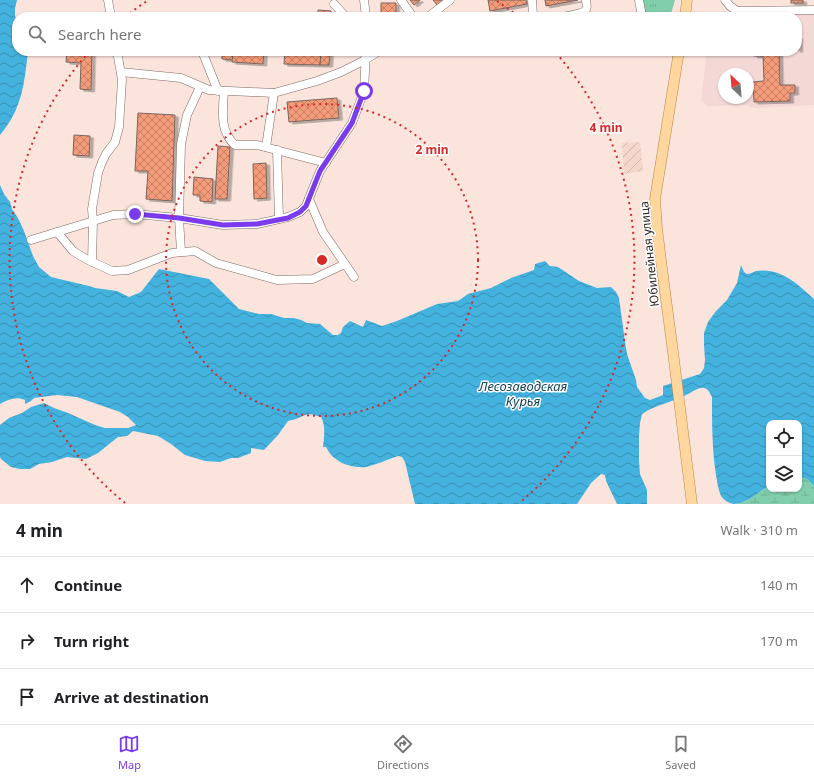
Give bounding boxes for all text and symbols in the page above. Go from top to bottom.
search box [12,12,802,56]
icon: search [26,23,48,45]
text: Search here [58,24,141,44]
north arrow [718,68,754,104]
route start [355,82,373,100]
text: 4 min [589,119,623,136]
text: 2 min [415,141,449,158]
street label: Юбилейная улица [635,200,663,308]
route end [126,205,144,223]
centre of rings [315,253,329,267]
water label: Лесозаводская Курья [478,377,568,410]
map controls [766,420,802,492]
button: locate [766,420,802,456]
button: layers [766,456,802,492]
text: 4 min [16,519,63,542]
text: Walk · 310 m [720,521,798,539]
icon: ahead [16,574,38,596]
text: Continue [54,575,122,595]
text: 140 m [760,576,798,594]
icon: right [16,630,38,652]
text: Turn right [54,631,129,651]
text: 170 m [760,632,798,650]
icon: arrive [16,686,38,708]
text: Arrive at destination [54,687,209,707]
tab: Map [118,733,141,772]
tab: Directions [377,733,429,772]
tab: Saved [665,733,696,772]

